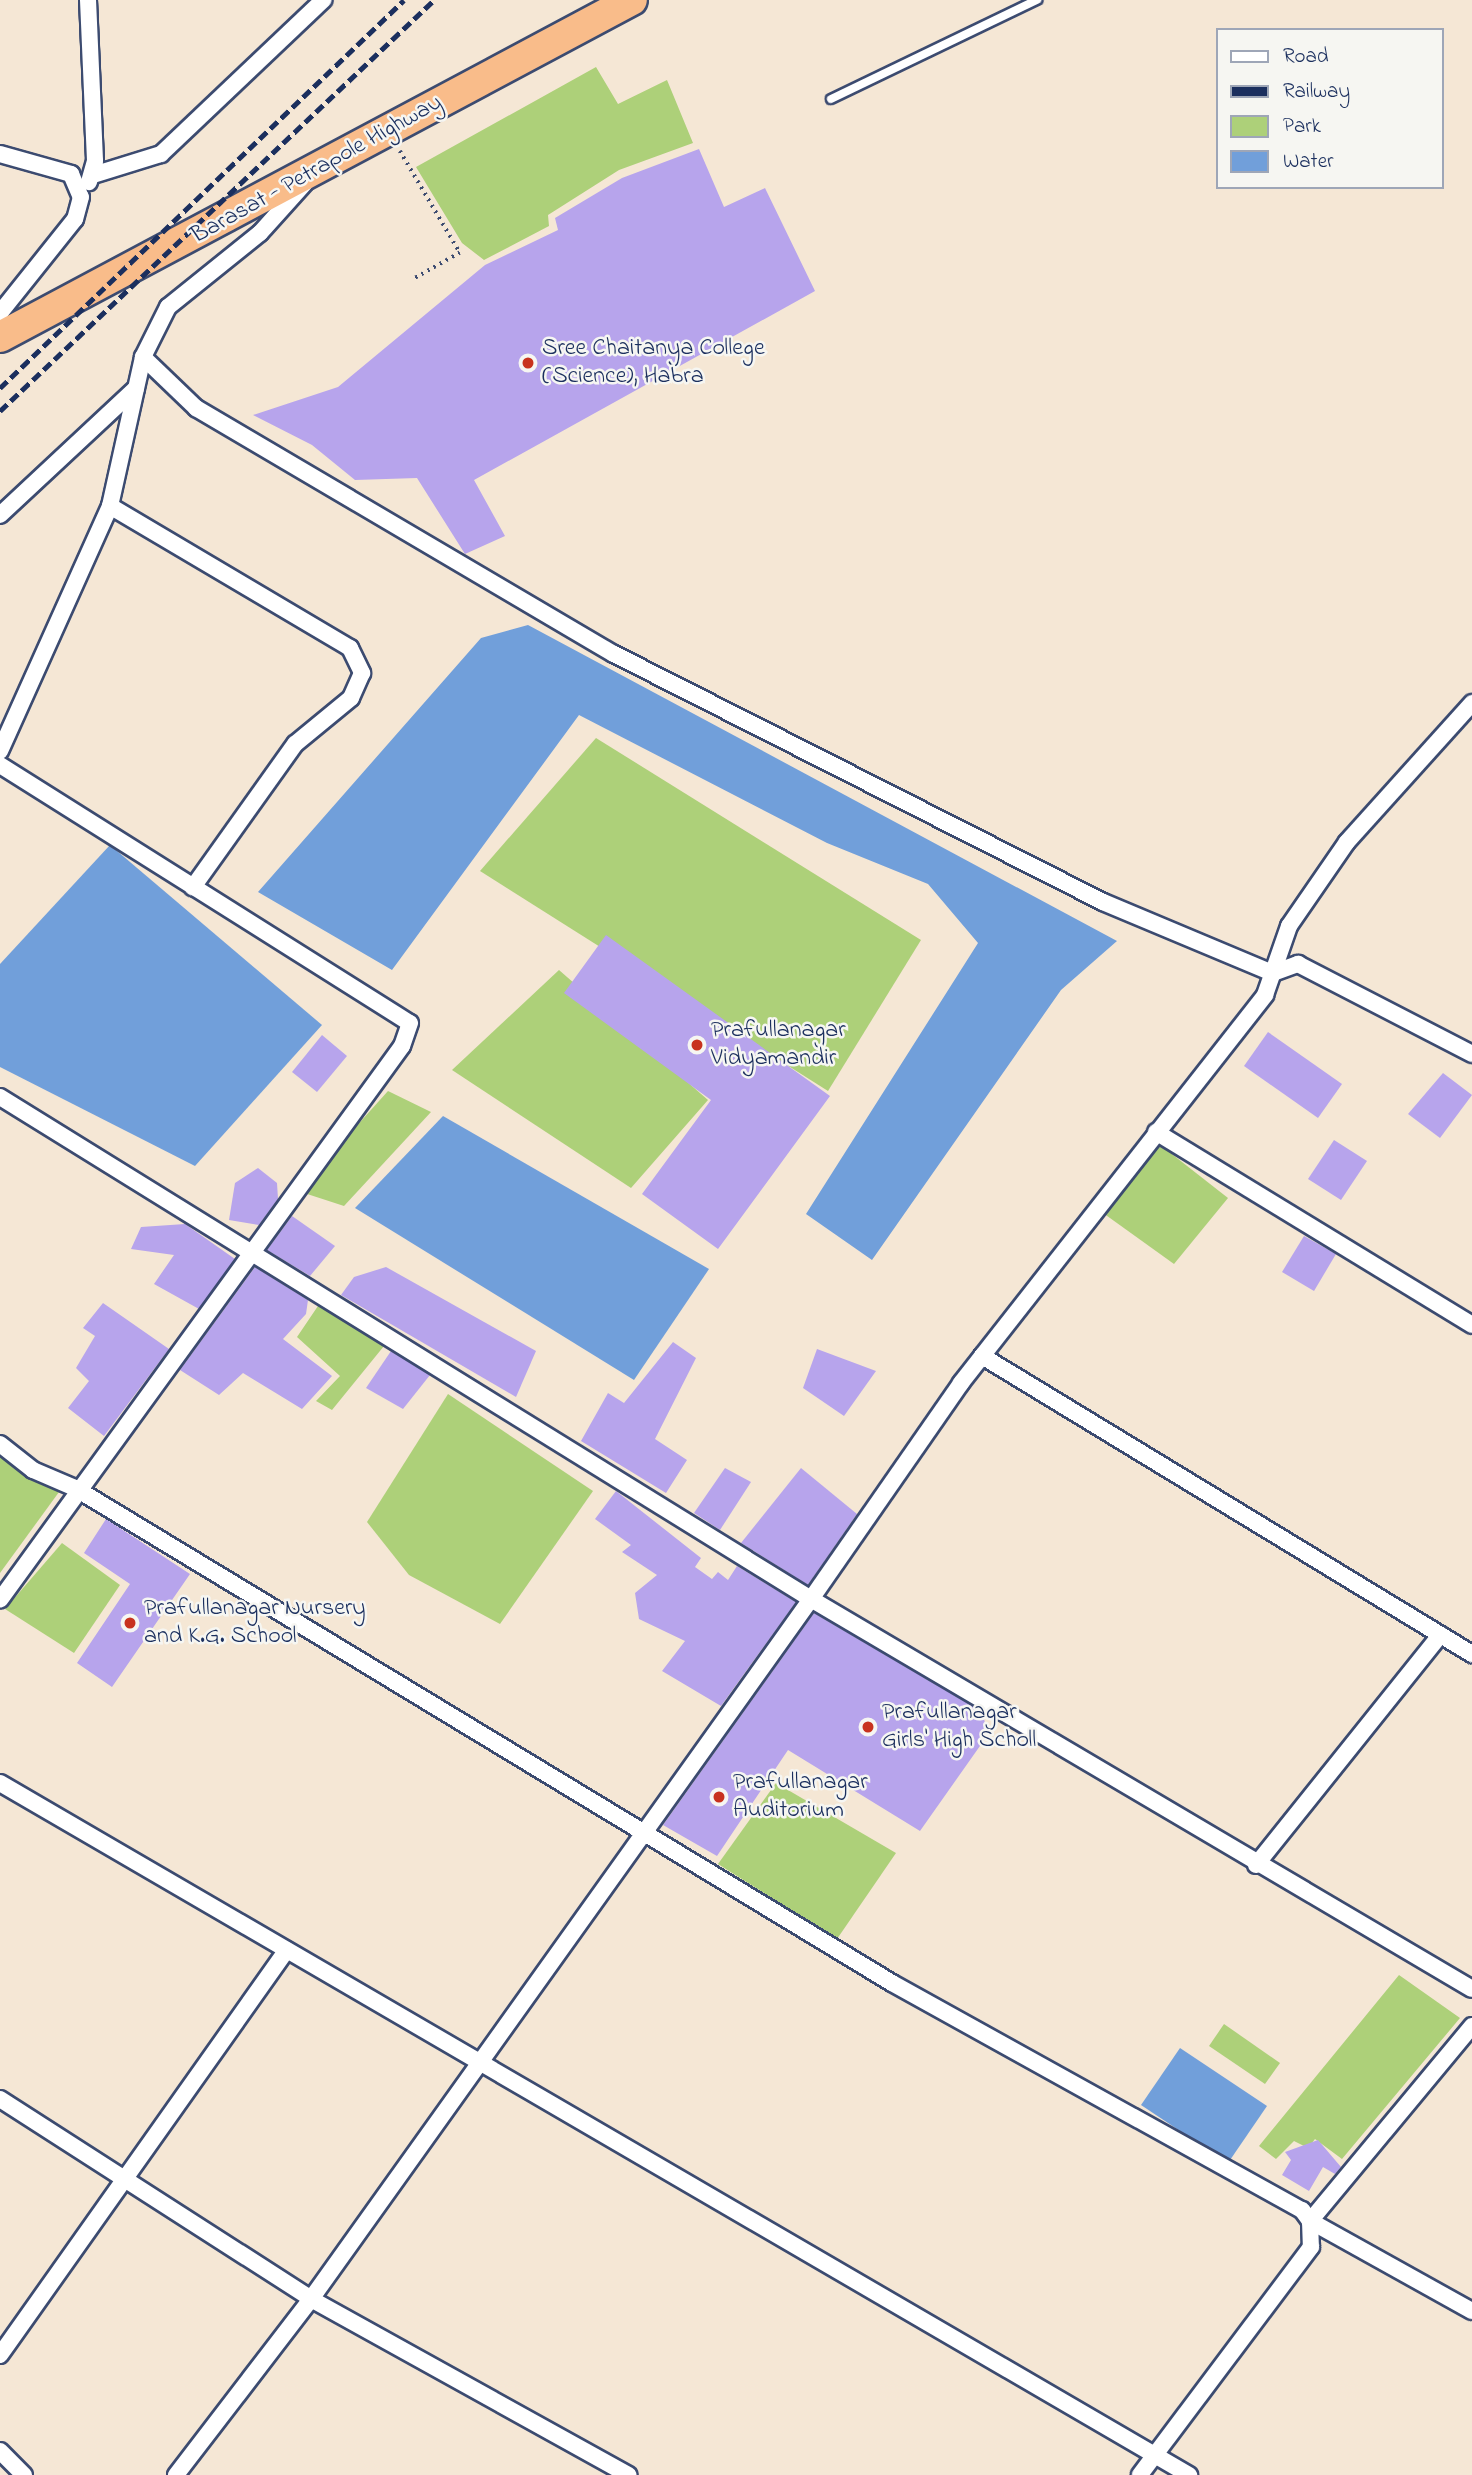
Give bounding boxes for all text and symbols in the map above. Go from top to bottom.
legend [1216,28,1444,189]
text: Road [1283,42,1329,72]
text: Railway [1283,77,1350,107]
street label: Barasat - Petrapole Highway [186,89,448,251]
text: Park [1283,112,1321,142]
text: Water [1283,147,1334,177]
place label: Sree Chaitanya College (Science), Habra [542,335,765,391]
marker: Sree Chaitanya College (Science), Habra [520,355,536,371]
place label: Prafullanagar Vidyamandir [711,1017,846,1073]
marker: Prafullanagar Vidyamandir [689,1037,705,1053]
place label: Prafullanagar Nursery and K.G. School [144,1595,366,1651]
marker: Prafullanagar Nursery and K.G. School [122,1615,138,1631]
place label: Prafullanagar Girls' High Scholl [882,1699,1036,1755]
marker: Prafullanagar Girls' High Scholl [860,1719,876,1735]
place label: Prafullanagar Auditorium [733,1769,868,1825]
marker: Prafullanagar Auditorium [711,1789,727,1805]

